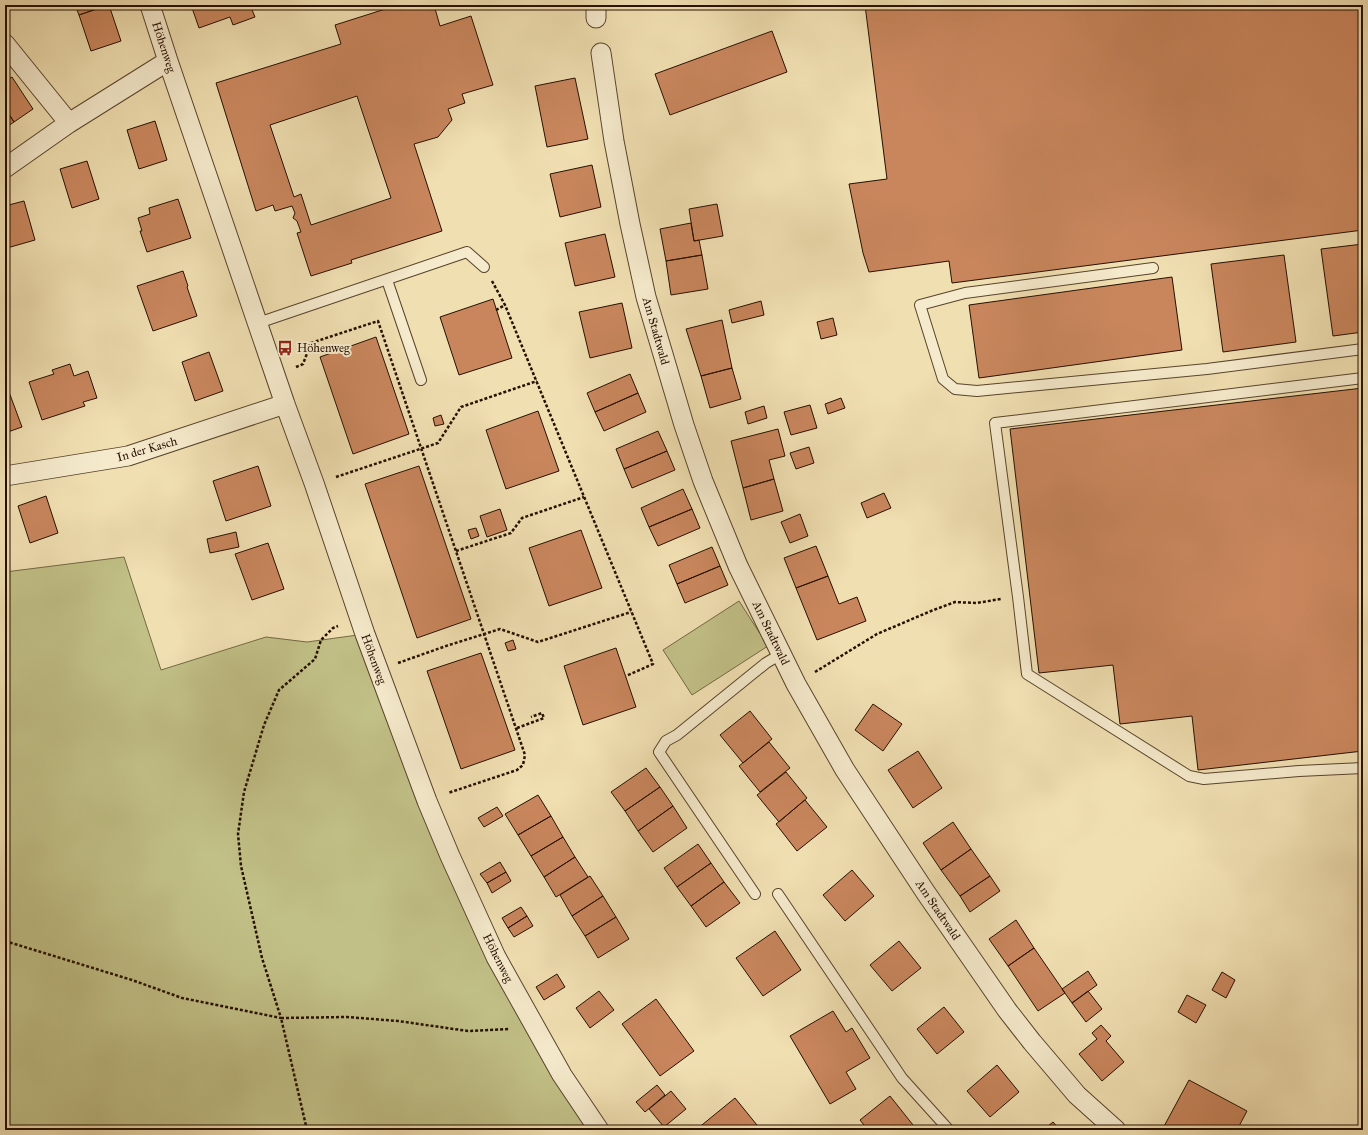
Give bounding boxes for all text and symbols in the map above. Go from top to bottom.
street label: Höhenweg [148,20,179,75]
street label: Am Stadtwald [639,295,672,366]
bus stop icon: Höhenweg [276,339,294,357]
place label: Höhenweg [297,341,350,356]
street label: In der Kasch [115,434,179,464]
street label: Am Stadtwald [749,598,792,667]
street label: Höhenweg [357,632,390,687]
street label: Am Stadtwald [912,877,963,943]
street label: Höhenweg [479,931,516,985]

